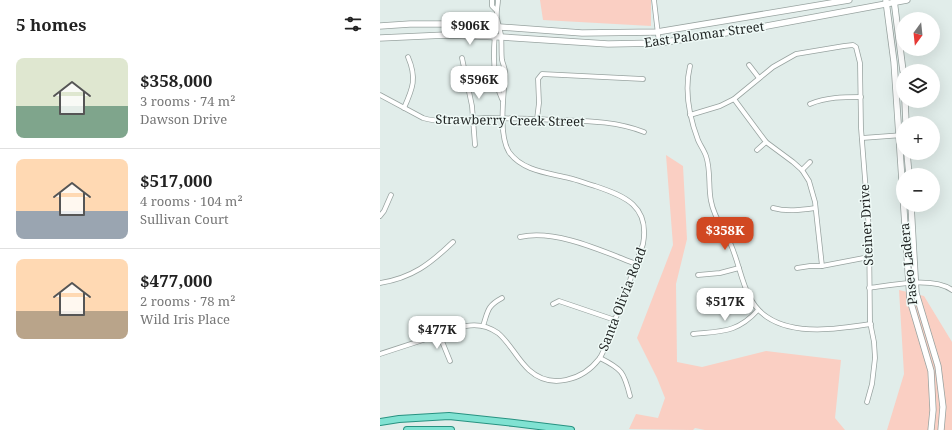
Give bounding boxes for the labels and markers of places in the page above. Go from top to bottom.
pin: $906K [442,12,498,46]
pin: $596K [451,66,507,100]
pin: $358K [697,217,753,251]
pin: $517K [697,288,753,322]
pin: $477K [409,316,465,350]

